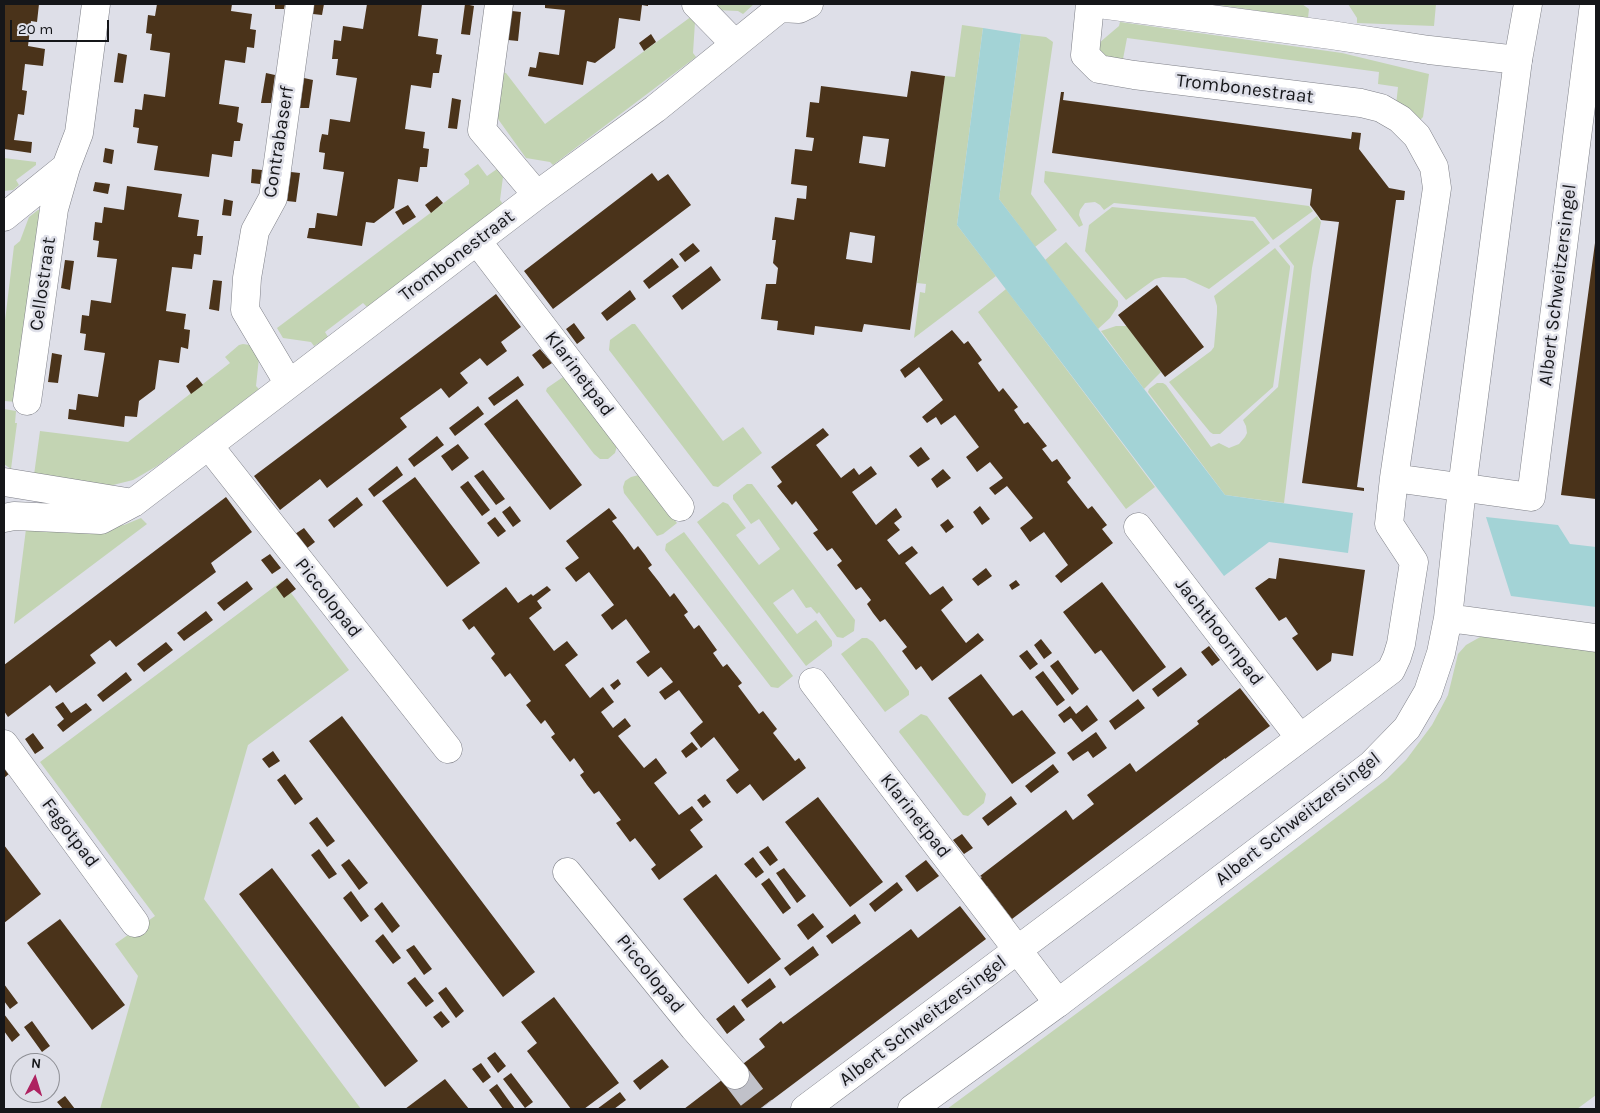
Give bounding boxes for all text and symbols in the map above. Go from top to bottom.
scale bar [12,10,111,42]
text: 20 m [18,20,53,38]
street label: Trombonestraat [1175,69,1315,109]
street label: Contrabaserf [259,85,299,199]
street label: Albert Schweitzersingel [1534,183,1582,387]
street label: Trombonestraat [395,205,519,307]
street label: Cellostraat [25,236,61,332]
street label: Klarinetpad [539,327,619,421]
street label: Piccolopad [290,554,366,642]
street label: Jachthoornpad [1170,574,1268,690]
street label: Albert Schweitzersingel [1211,747,1385,891]
street label: Klarinetpad [875,769,955,863]
street label: Fagotpad [37,794,103,872]
street label: Piccolopad [611,930,689,1018]
street label: Albert Schweitzersingel [835,951,1011,1091]
north arrow [10,1053,60,1103]
text: N [31,1055,42,1072]

